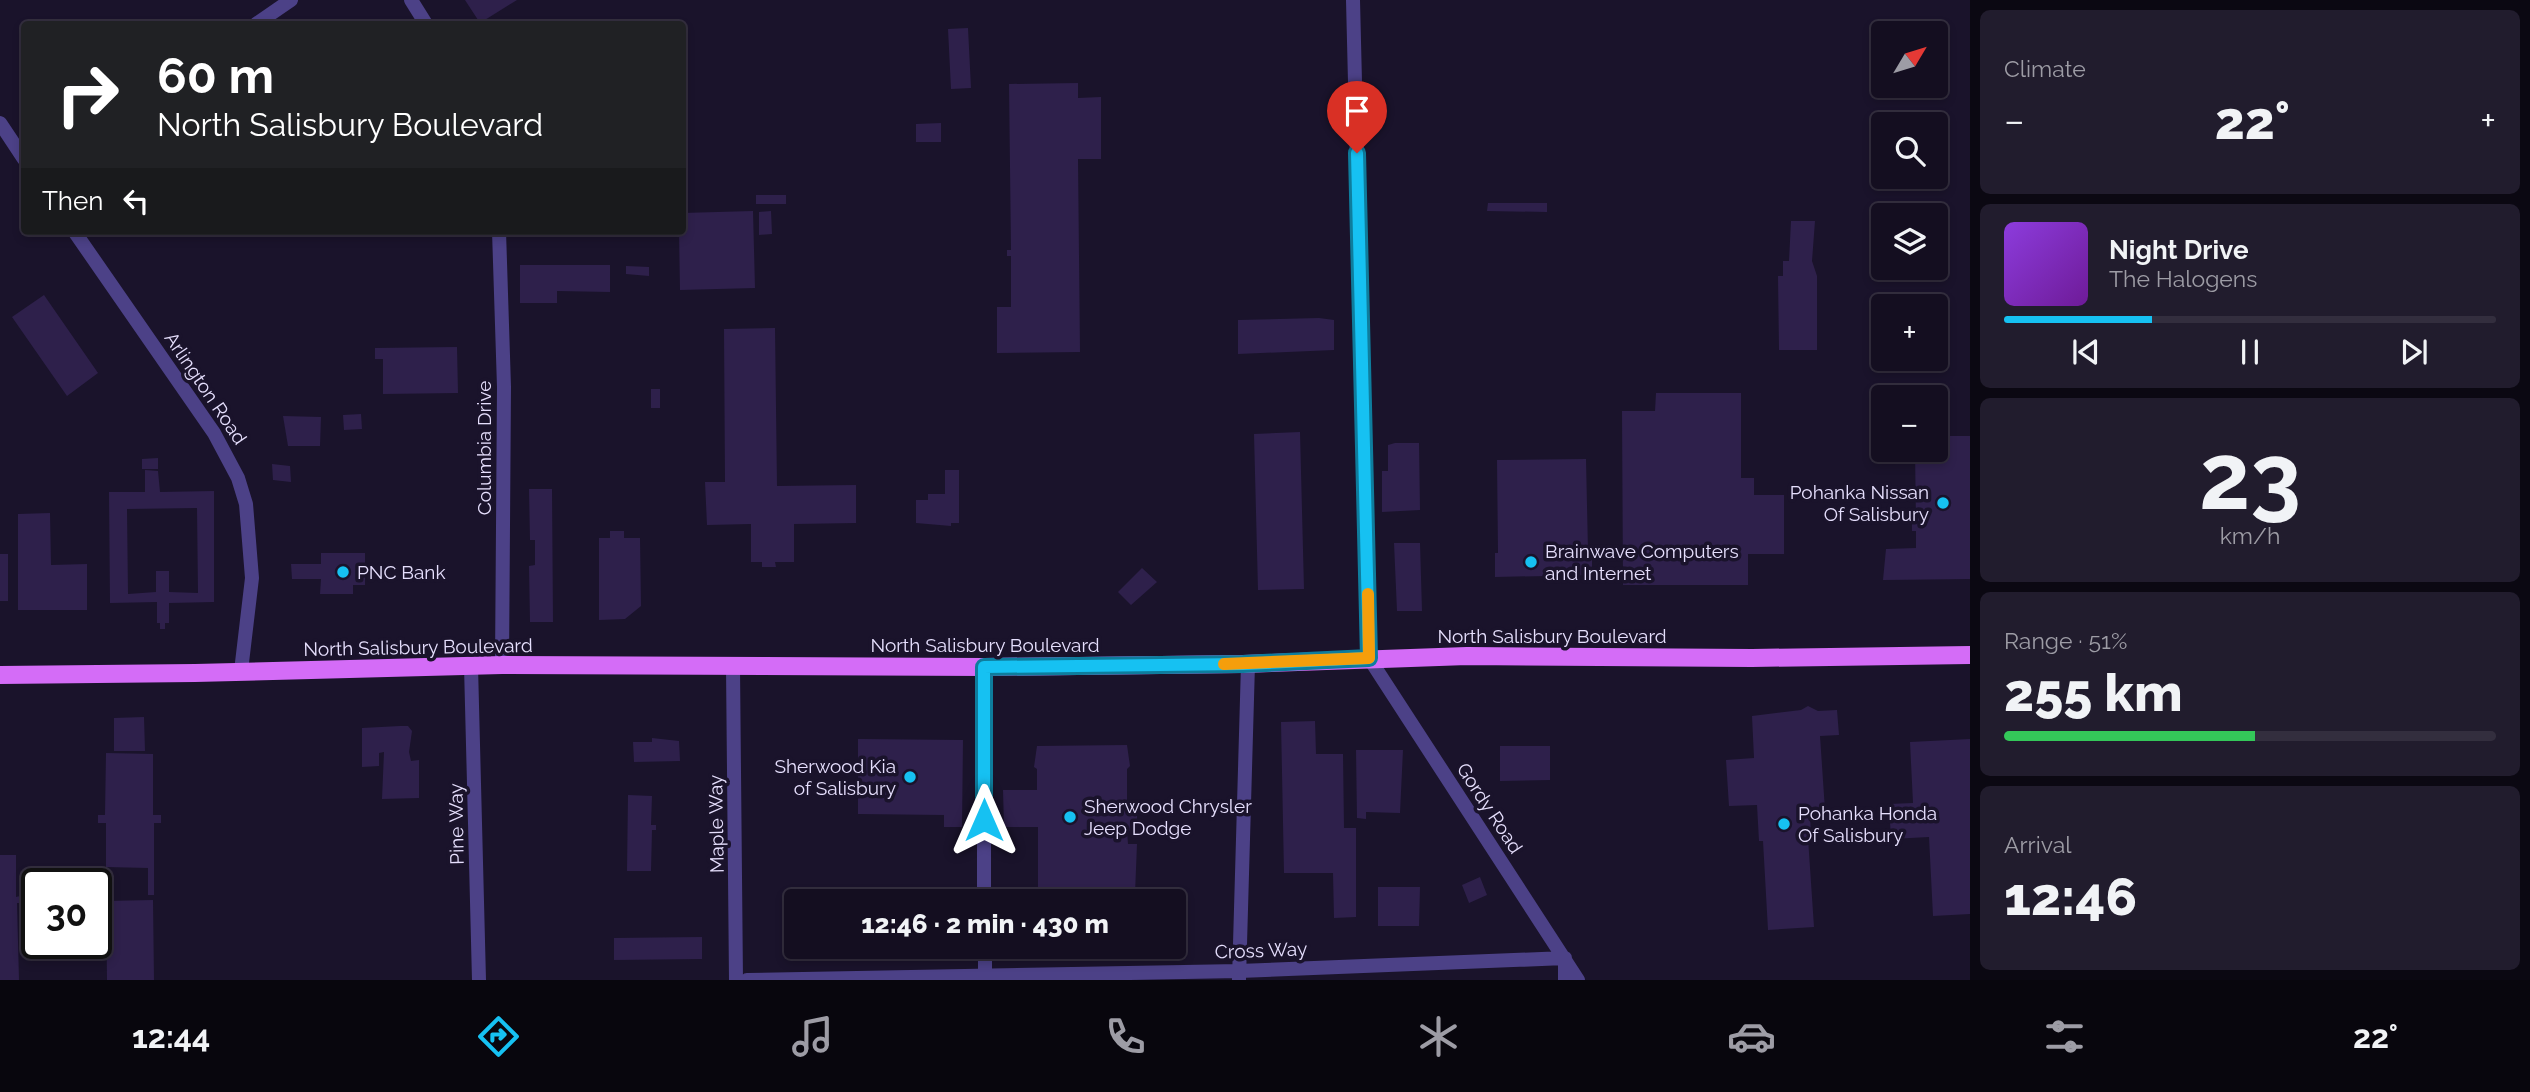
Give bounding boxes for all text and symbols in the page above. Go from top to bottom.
north arrow [1871,21,1948,98]
map controls [1871,21,1948,462]
text: 60 m [157,47,274,104]
icon: right [42,49,133,140]
text: Climate [2004,55,2086,82]
pin [1327,81,1387,153]
text: 22° [2215,90,2290,151]
icon: arrive [1338,92,1376,130]
text: − [2004,98,2024,143]
text: + [2480,98,2496,143]
text: North Salisbury Boulevard [157,106,543,143]
button: search [1871,112,1948,189]
icon: left [117,182,155,220]
text: Then [42,186,103,216]
button: layers [1871,203,1948,280]
text: Night Drive [2109,235,2248,265]
text: The Halogens [2109,265,2257,292]
button: + [1871,294,1948,371]
street label: Arlington Road [160,328,252,448]
icon: previous [2067,333,2105,371]
icon: pause [2231,333,2269,371]
icon: next [2395,333,2433,371]
street label: Columbia Drive [473,381,495,515]
button: − [1871,385,1948,462]
text: 23 [2199,423,2301,530]
place label: Pohanka Nissan Of Salisbury [1790,481,1929,525]
marker: Pohanka Nissan Of Salisbury [1935,495,1951,511]
text: km/h [2220,522,2280,549]
place label: Brainwave Computers and Internet [1545,540,1739,584]
marker: Brainwave Computers and Internet [1523,554,1539,570]
place label: PNC Bank [357,561,446,583]
marker: PNC Bank [335,564,351,580]
street label: North Salisbury Boulevard [1437,625,1667,647]
text: Range · 51% [2004,627,2127,654]
street label: North Salisbury Boulevard [303,634,533,660]
street label: North Salisbury Boulevard [870,634,1100,656]
text: 255 km [2004,662,2183,723]
place label: Sherwood Kia of Salisbury [774,755,896,799]
street label: Gordy Road [1453,759,1527,857]
marker: Sherwood Kia of Salisbury [902,769,918,785]
street label: Maple Way [704,775,728,873]
street label: Pine Way [444,783,468,865]
position arrow [947,783,1021,857]
place label: Sherwood Chrysler Jeep Dodge [1084,795,1252,839]
place label: Pohanka Honda Of Salisbury [1798,802,1937,846]
marker: Sherwood Chrysler Jeep Dodge [1062,809,1078,825]
marker: Pohanka Honda Of Salisbury [1776,816,1792,832]
text: Arrival [2004,831,2071,858]
text: 12:46 [2004,866,2137,927]
speed limit sign: 30 [21,868,112,959]
text: 12:46 · 2 min · 430 m [861,909,1109,939]
street label: Cross Way [1214,937,1308,963]
icon: directions [474,1012,523,1061]
icon: music [788,1012,837,1061]
icon: phone [1101,1012,1150,1061]
icon: climate [1414,1012,1463,1061]
icon: car [1727,1012,1776,1061]
icon: filters [2040,1012,2089,1061]
text: 12:44 [132,1018,210,1055]
text: 22° [2353,1018,2398,1055]

